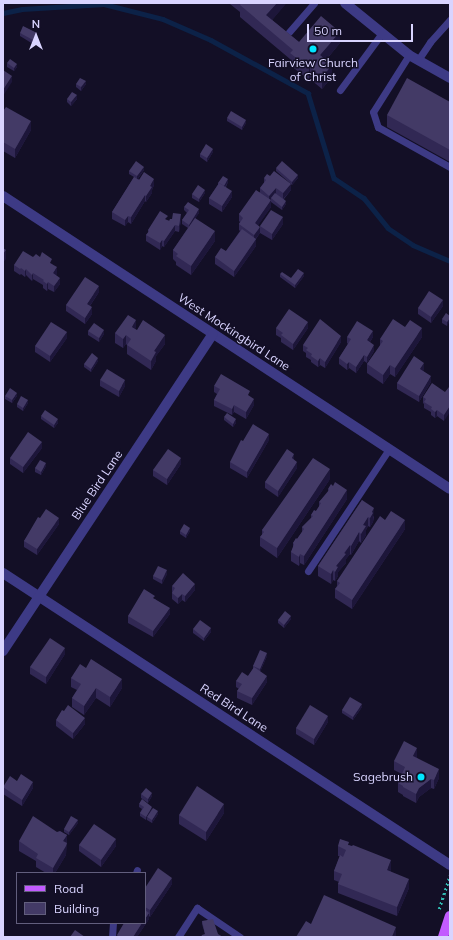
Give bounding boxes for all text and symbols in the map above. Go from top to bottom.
north arrow [16,16,56,56]
scale bar [309,16,415,42]
text: N [32,17,40,31]
text: 50 m [314,23,342,38]
marker: Fairview Church of Christ [308,44,318,54]
place label: Fairview Church of Christ [268,56,358,84]
street label: West Mockingbird Lane [175,290,293,374]
street label: Blue Bird Lane [69,448,125,522]
street label: Red Bird Lane [197,681,271,735]
place label: Sagebrush [353,770,413,784]
marker: Sagebrush [416,772,426,782]
legend [16,872,146,924]
text: Road [54,881,83,896]
text: Building [54,901,99,916]

